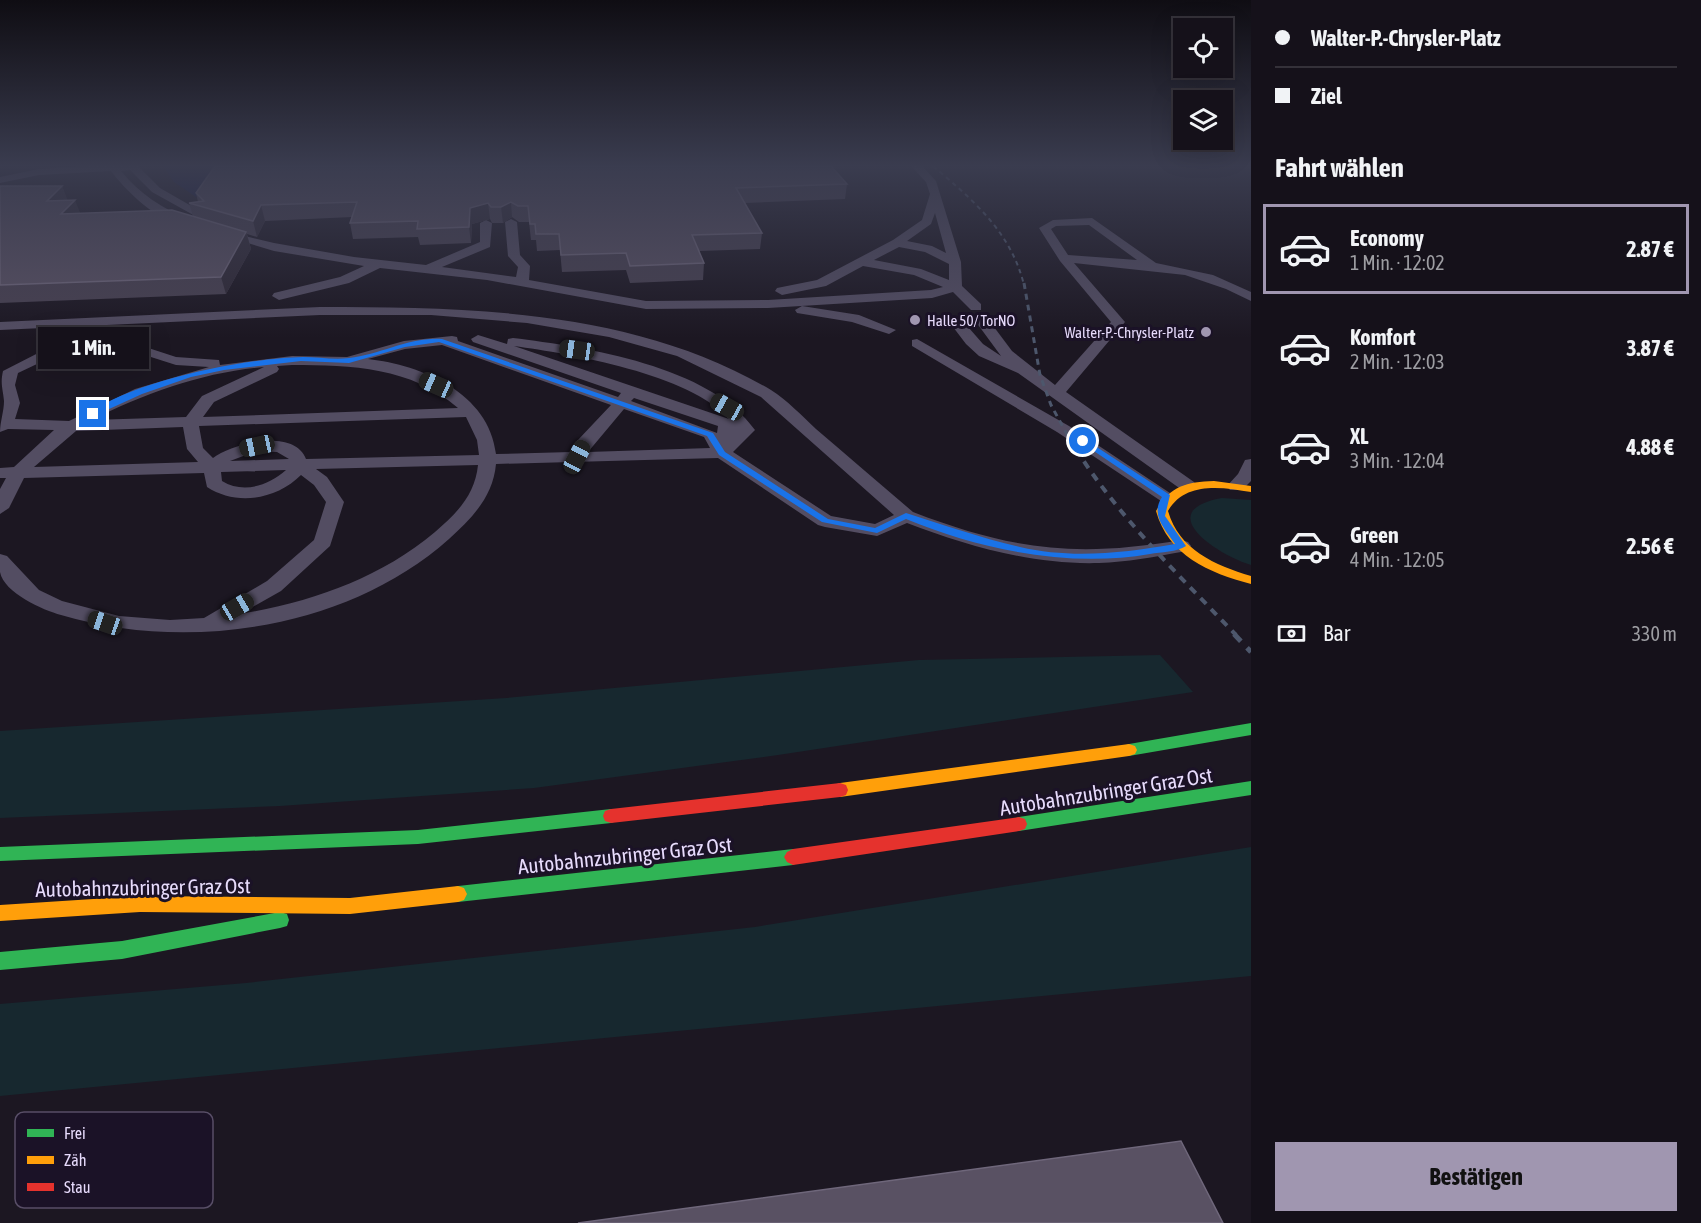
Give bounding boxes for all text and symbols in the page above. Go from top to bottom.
map controls [1173,18,1233,150]
button: locate [1173,18,1233,78]
text: Walter-P.-Chrysler-Platz [1311,25,1501,51]
text: Ziel [1311,83,1342,109]
button: layers [1173,90,1233,150]
text: Fahrt wählen [1275,152,1404,183]
icon: car [1278,222,1332,276]
text: Economy [1350,225,1424,251]
text: 2.87 € [1626,236,1674,262]
text: 1 Min. · 12:02 [1350,251,1445,274]
place label: Halle 50/ TorNO [927,312,1016,329]
marker: Halle 50/ TorNO [908,313,922,327]
icon: car [1278,321,1332,375]
place label: Walter-P.-Chrysler-Platz [1065,324,1195,341]
text: Komfort [1350,324,1416,350]
marker: Walter-P.-Chrysler-Platz [1199,325,1213,339]
callout: 1 Min. [38,327,148,369]
text: 3.87 € [1626,335,1674,361]
text: 1 Min. [72,336,115,359]
car [558,339,596,361]
text: 2 Min. · 12:03 [1350,350,1445,373]
car [416,369,456,401]
car [707,390,747,424]
route end [79,400,106,427]
icon: car [1278,420,1332,474]
text: XL [1350,423,1368,449]
route start [1069,427,1096,454]
car [238,433,276,459]
text: 4.88 € [1626,434,1674,460]
car [561,437,593,477]
text: 3 Min. · 12:04 [1350,449,1445,472]
icon: car [1278,519,1332,573]
text: Green [1350,522,1399,548]
text: 2.56 € [1626,533,1674,559]
text: 4 Min. · 12:05 [1350,548,1445,571]
car [217,590,257,624]
car [85,609,125,637]
icon: cash [1275,617,1308,650]
text: Bar [1323,620,1350,646]
text: 330 m [1632,622,1677,645]
street label: Autobahnzubringer Graz Ost [998,762,1214,820]
street label: Autobahnzubringer Graz Ost [517,832,733,878]
street label: Autobahnzubringer Graz Ost [35,873,251,901]
legend [15,1112,213,1208]
text: Frei [64,1124,86,1142]
button: Bestätigen [1275,1142,1677,1211]
text: Zäh [64,1151,86,1169]
text: Stau [64,1178,91,1196]

